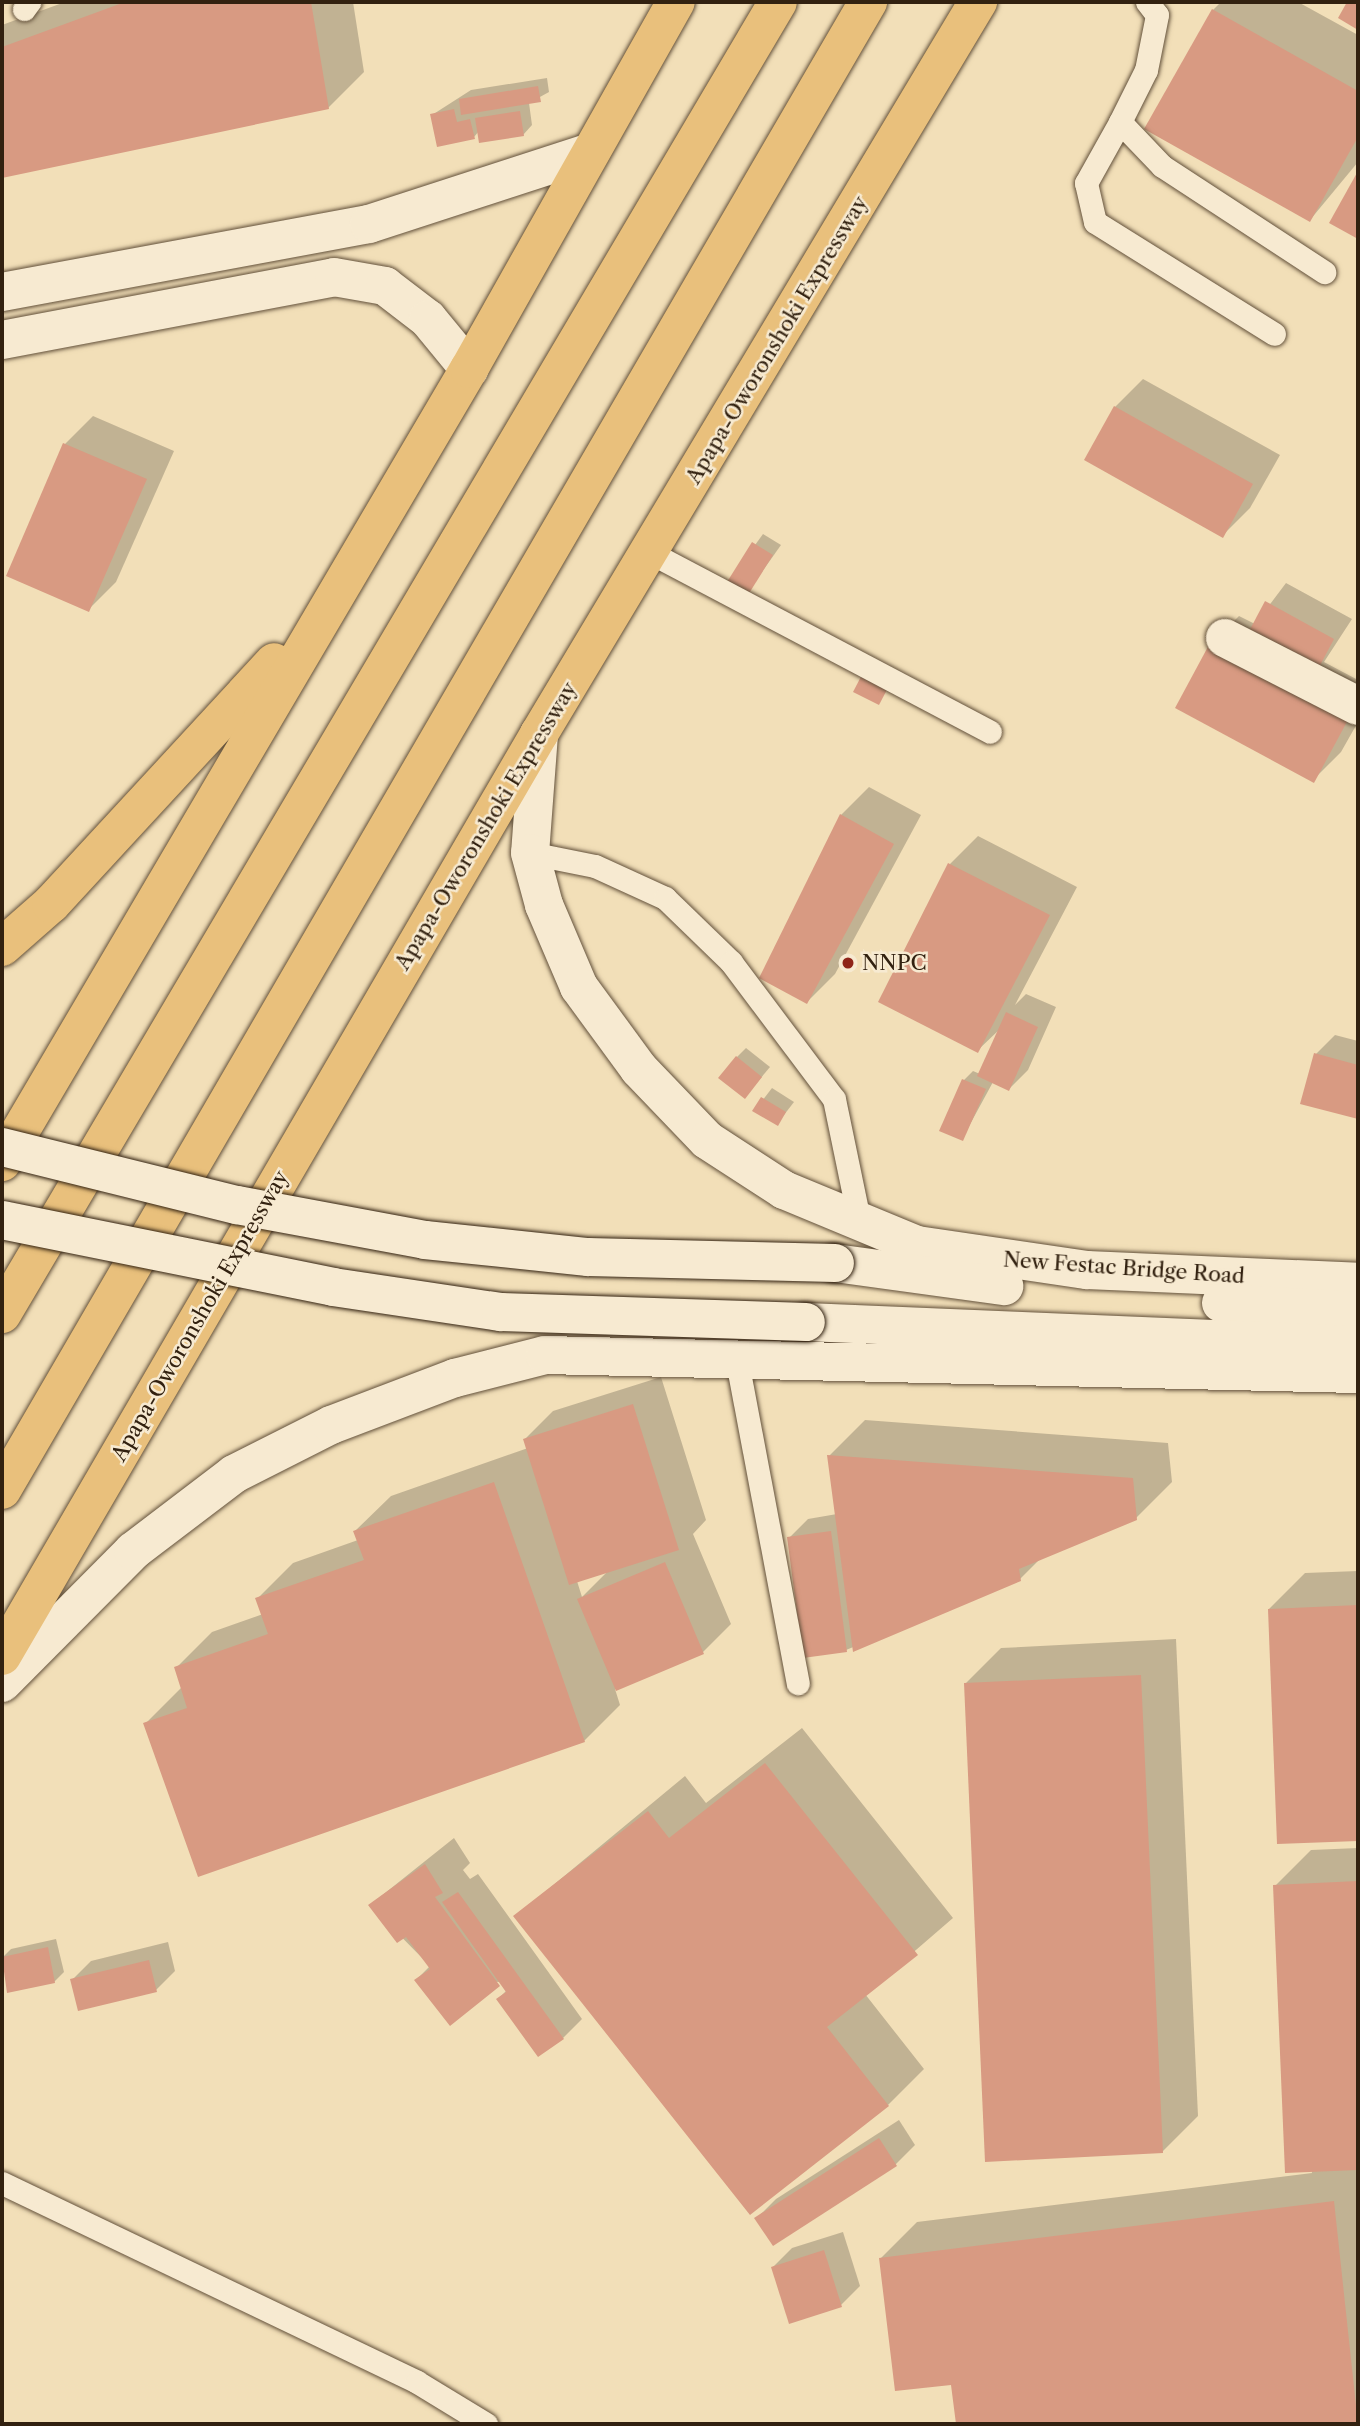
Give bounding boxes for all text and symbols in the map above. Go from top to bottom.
street label: Apapa-Oworonshoki Expressway [681,191,873,489]
street label: Apapa-Oworonshoki Expressway [390,677,582,975]
place label: NNPC [862,950,927,976]
marker: NNPC [840,955,856,971]
street label: Apapa-Oworonshoki Expressway [106,1166,294,1466]
street label: New Festac Bridge Road [1002,1247,1246,1289]

